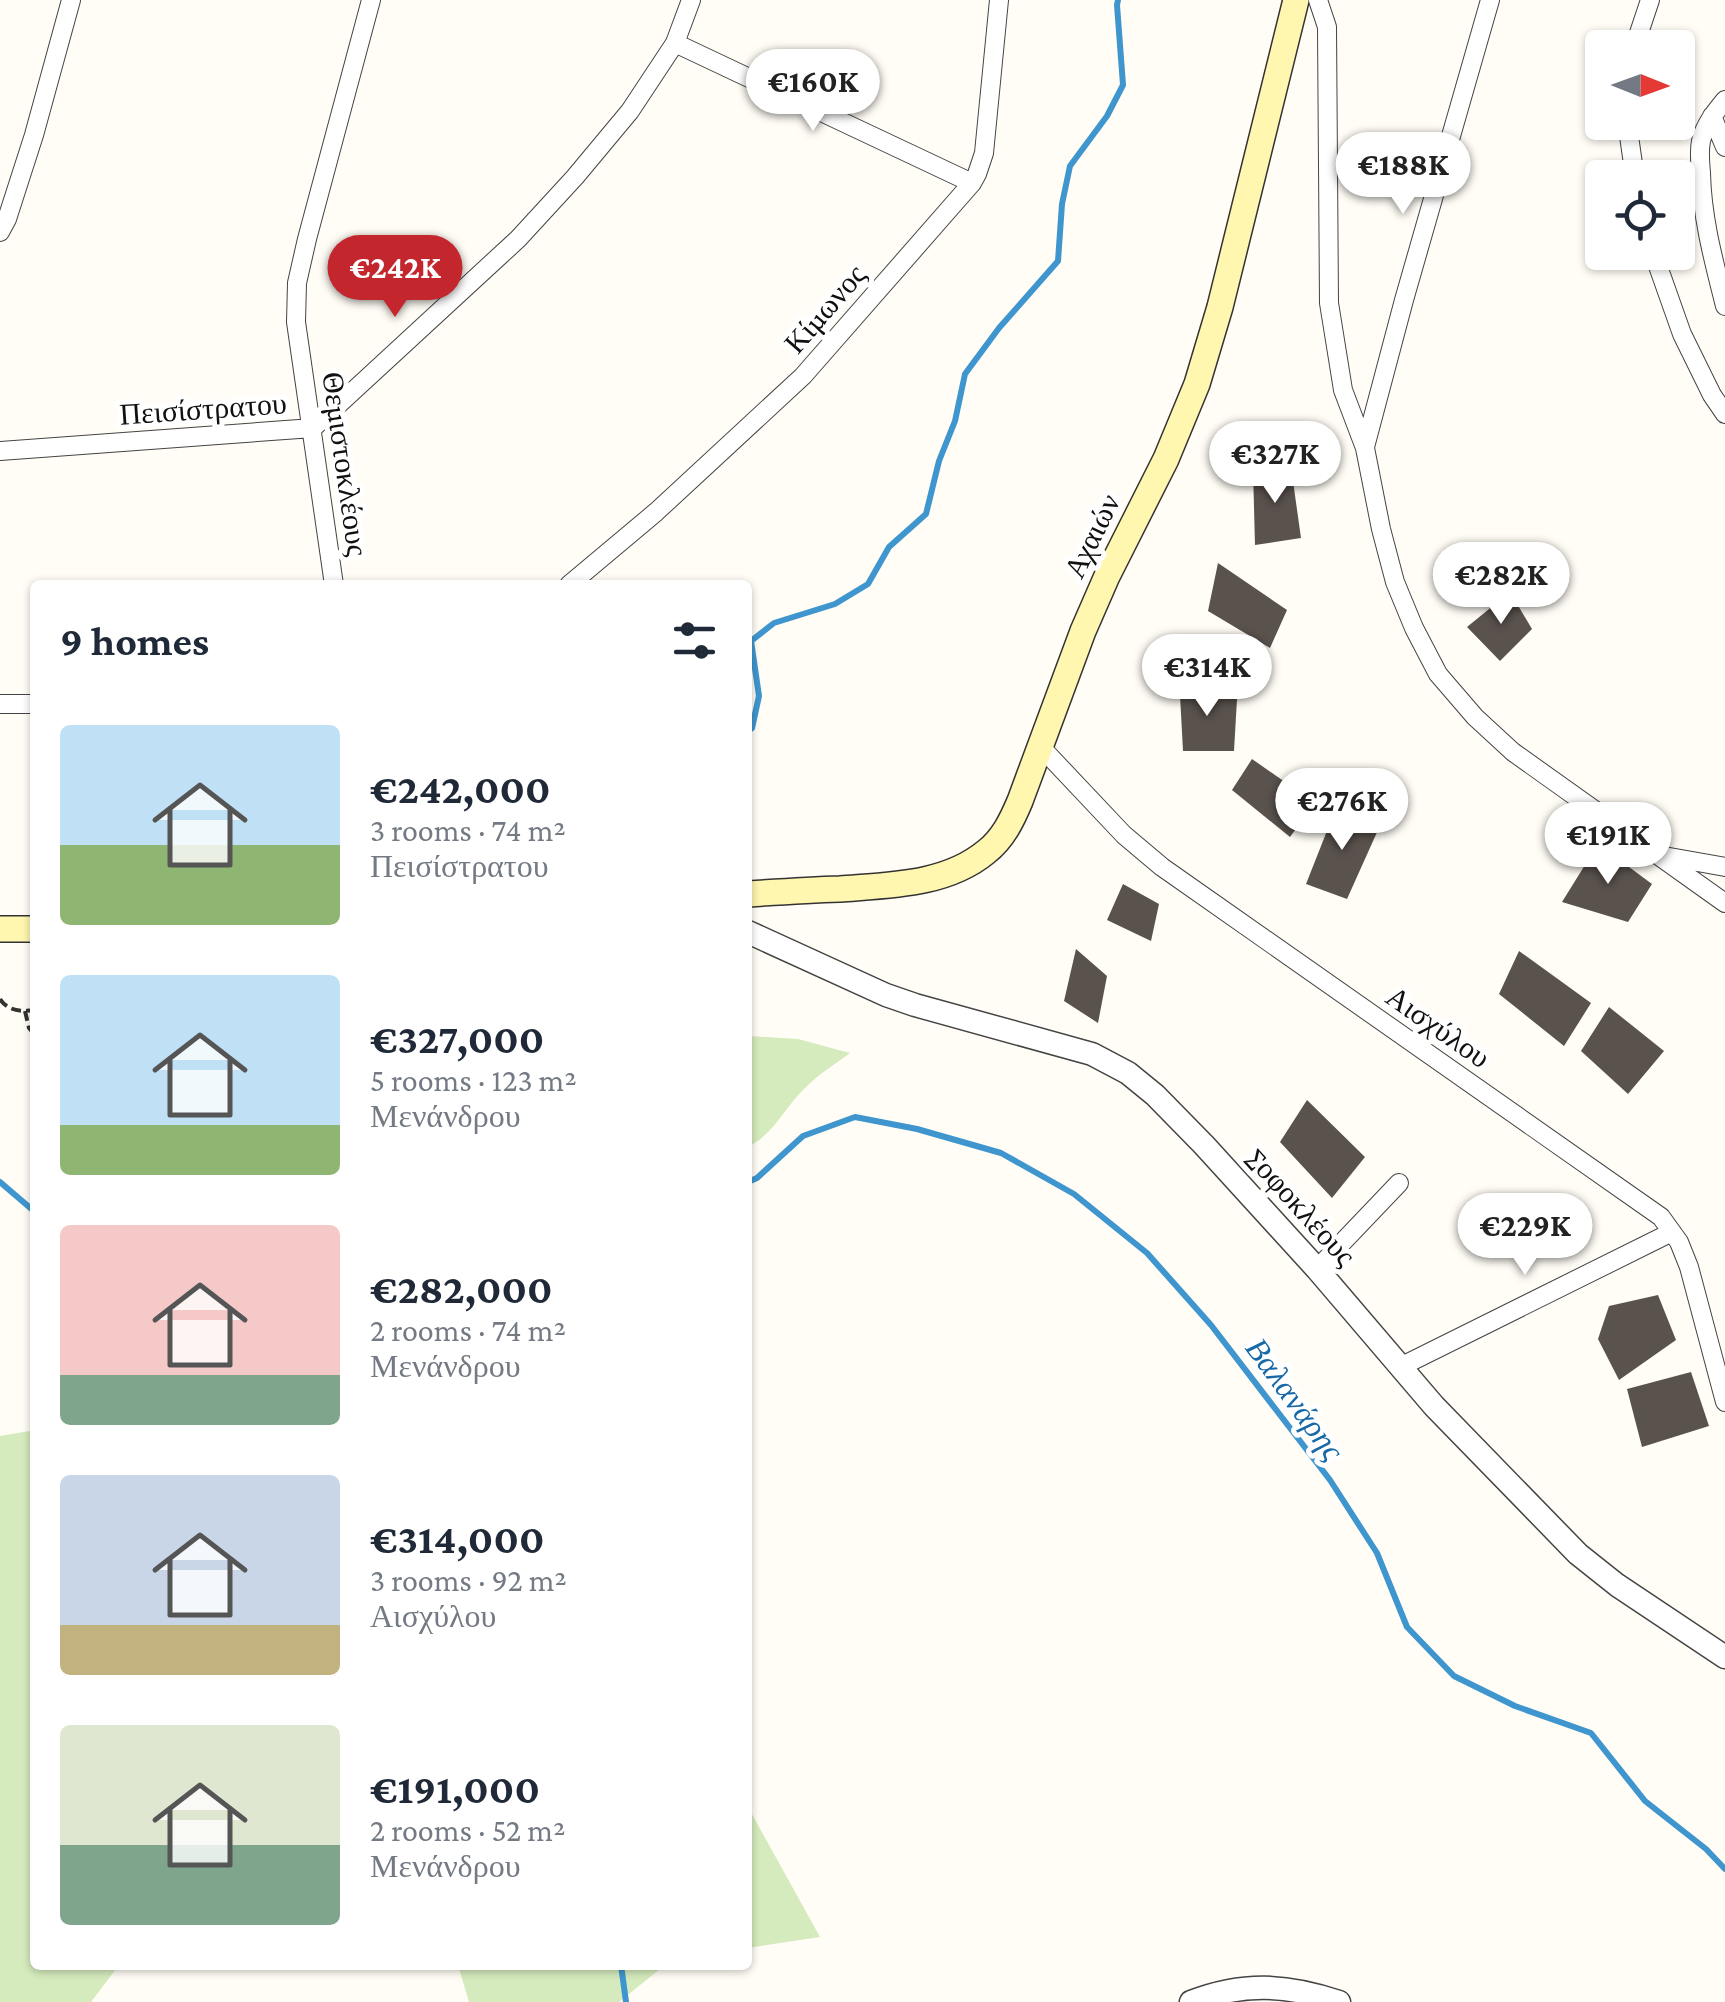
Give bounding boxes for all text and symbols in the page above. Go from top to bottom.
north arrow [1585,30,1695,140]
map controls [1585,30,1695,270]
pin: €160K [743,49,883,134]
text: €160K [768,63,858,99]
pin: €188K [1333,132,1473,217]
text: €188K [1358,146,1448,182]
button: locate [1585,160,1695,270]
pin: €242K [325,235,465,320]
text: €242K [350,249,441,285]
street label: Κίμωνος [777,258,873,360]
street label: Θεμιστοκλέους [315,370,375,558]
street label: Πεισίστρατου [118,386,288,431]
pin: €327K [1205,421,1345,506]
text: €327K [1231,435,1319,471]
street label: Αχαιών [1057,488,1126,583]
pin: €282K [1431,542,1571,627]
text: €282K [1455,556,1547,592]
icon: filters [667,613,722,668]
text: 9 homes [60,617,209,664]
pin: €314K [1137,634,1277,719]
text: €314K [1164,648,1250,684]
icon: home [140,765,260,885]
text: €242,000 [370,765,551,812]
pin: €276K [1272,768,1412,853]
text: €276K [1297,782,1387,818]
pin: €191K [1538,802,1678,887]
text: 3 rooms · 74 m² [370,812,566,848]
text: €191K [1567,816,1649,852]
text: Πεισίστρατου [370,848,549,884]
street label: Αισχύλου [1380,979,1496,1074]
icon: home [140,1015,260,1135]
text: €327,000 [370,1015,544,1062]
text: 5 rooms · 123 m² [370,1062,577,1098]
text: Μενάνδρου [370,1098,520,1134]
street label: Σοφοκλέους [1240,1141,1362,1272]
pin: €229K [1455,1193,1595,1278]
text: €229K [1480,1207,1570,1243]
icon: home [140,1265,260,1385]
text: €282,000 [370,1265,553,1312]
text: 2 rooms · 74 m² [370,1312,566,1348]
water label: Βαλανάρης [1239,1331,1352,1468]
text: Μενάνδρου [370,1348,520,1384]
icon: home [140,1515,260,1635]
text: €314,000 [370,1515,544,1562]
text: 3 rooms · 92 m² [370,1562,567,1598]
text: Αισχύλου [370,1598,496,1634]
icon: home [140,1765,260,1885]
text: €191,000 [370,1765,540,1812]
text: 2 rooms · 52 m² [370,1812,565,1848]
text: Μενάνδρου [370,1848,520,1884]

